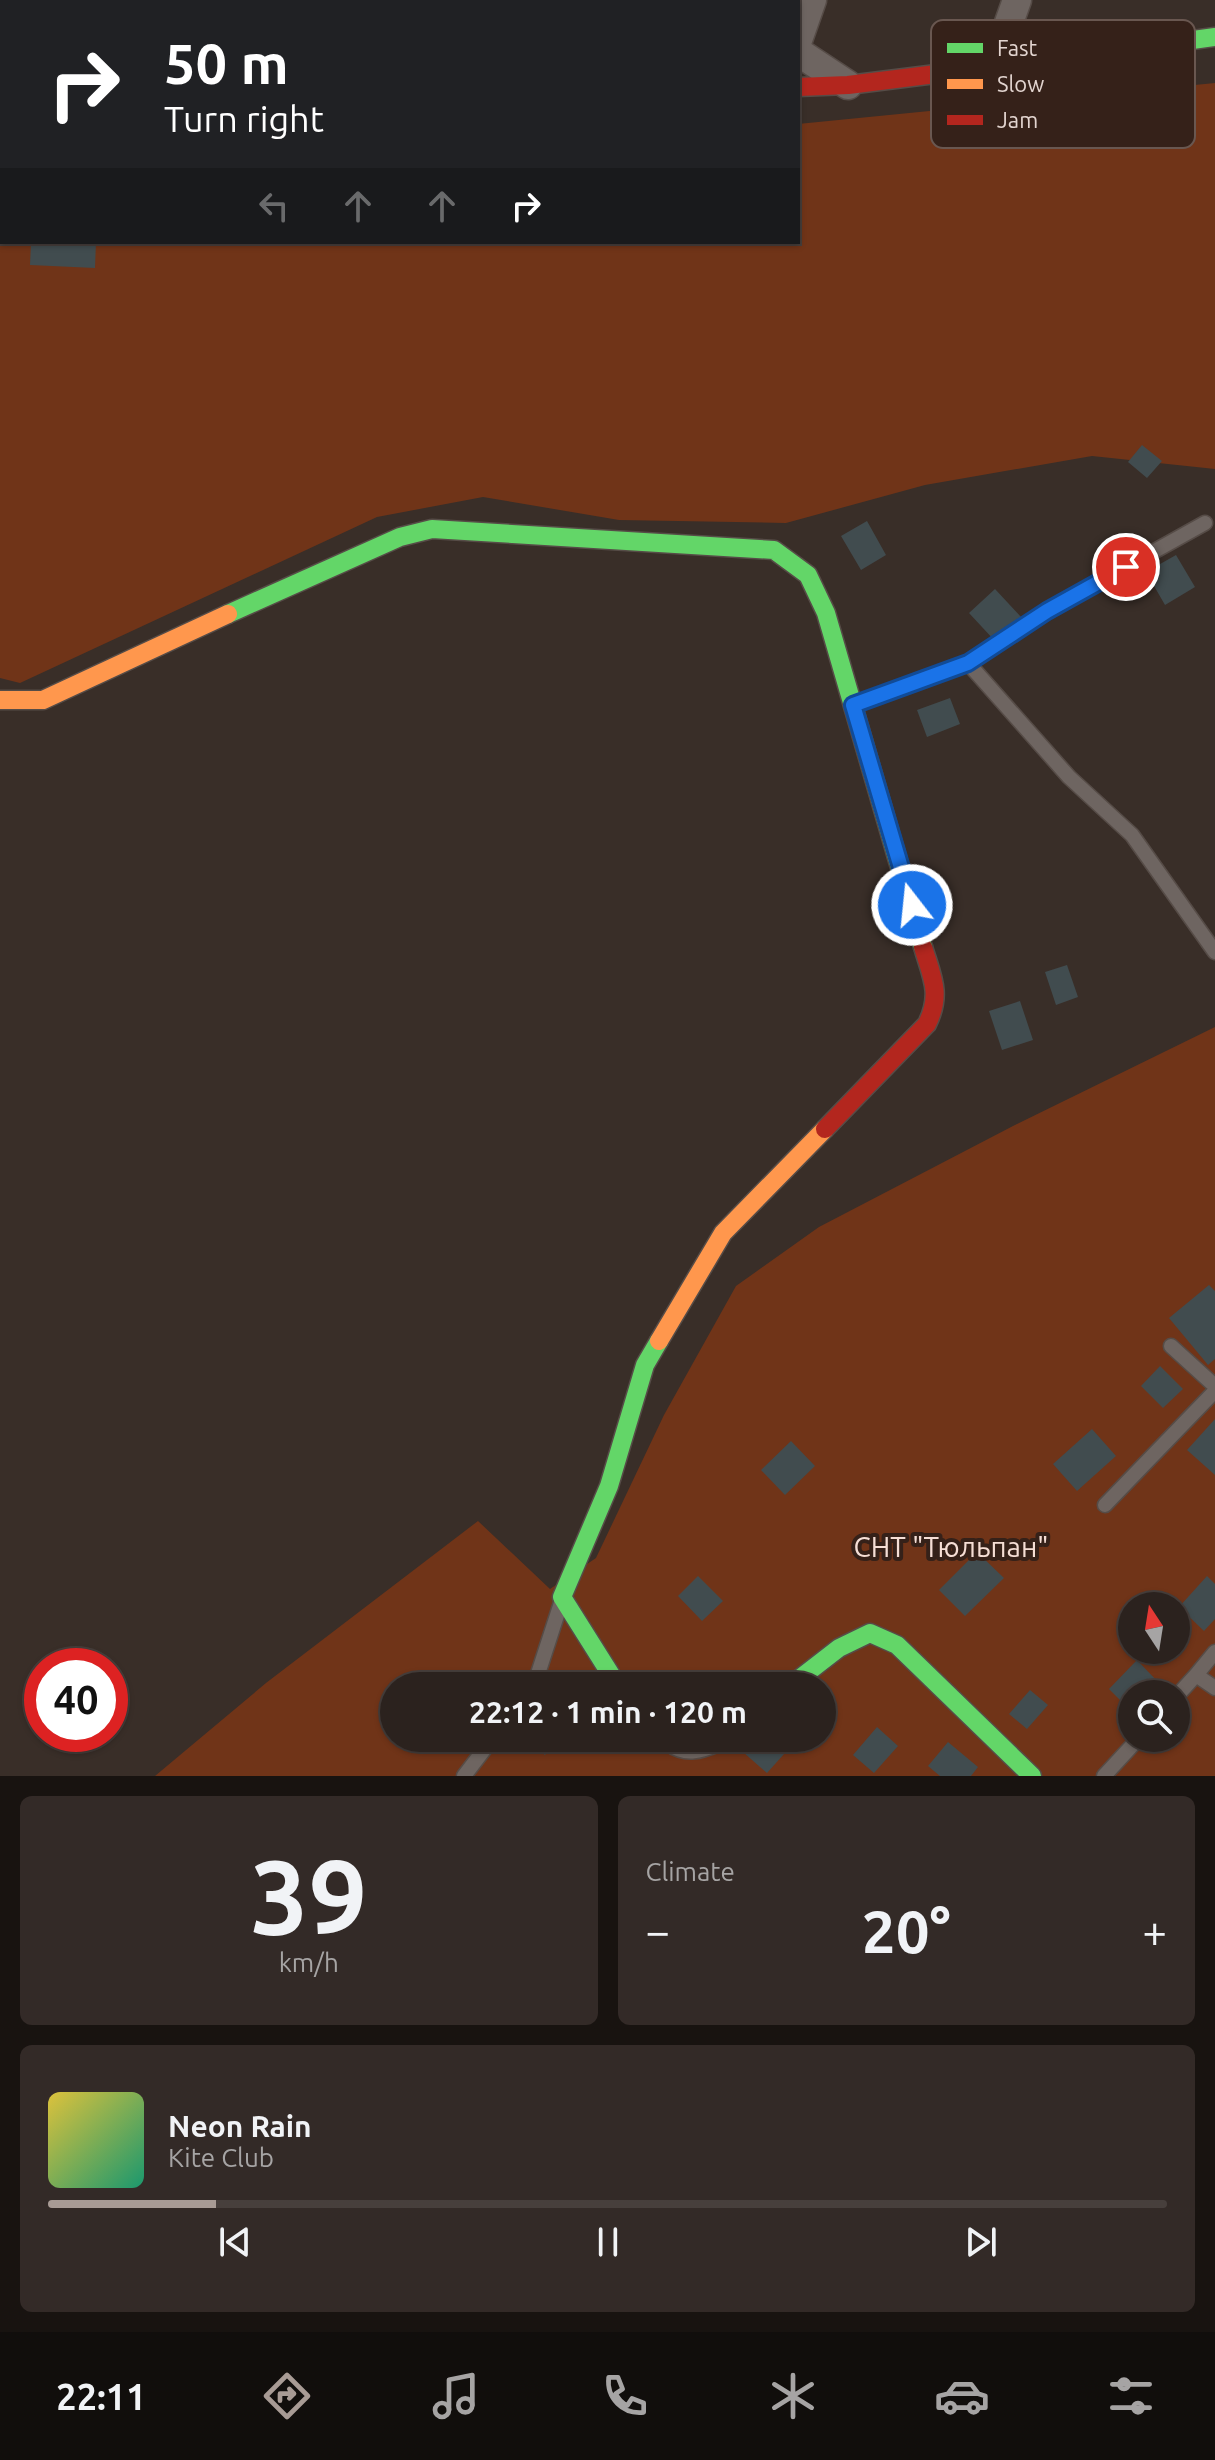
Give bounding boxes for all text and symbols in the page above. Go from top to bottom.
legend [931,20,1195,148]
icon: right [32,32,136,136]
text: 50 m [164,32,289,95]
text: Fast [997,35,1038,60]
text: Slow [997,71,1044,96]
text: Turn right [164,98,324,139]
text: Jam [997,107,1038,132]
icon: left [252,184,296,228]
icon: ahead [336,184,380,228]
icon: ahead [420,184,464,228]
icon: right [504,184,548,228]
pin [1092,533,1160,601]
icon: arrive [1104,545,1148,589]
position arrow [870,863,954,947]
park label: СНТ "Тюльпан" [853,1531,1049,1562]
north arrow [1118,1592,1190,1664]
map controls [1118,1592,1190,1752]
speed limit sign: 40 [24,1648,128,1752]
button: search [1118,1680,1190,1752]
text: 22:12 · 1 min · 120 m [469,1695,747,1729]
text: 39 [250,1837,367,1954]
text: Climate [646,1857,735,1886]
text: 20° [862,1897,951,1964]
text: − [646,1906,670,1955]
text: + [1142,1906,1167,1955]
text: km/h [279,1948,339,1977]
text: Neon Rain [168,2109,312,2143]
text: Kite Club [168,2143,274,2172]
icon: previous [213,2220,257,2264]
icon: pause [586,2220,630,2264]
icon: next [959,2220,1003,2264]
icon: directions [259,2368,315,2424]
icon: music [428,2368,484,2424]
icon: phone [597,2368,653,2424]
icon: climate [765,2368,821,2424]
icon: car [934,2368,990,2424]
icon: filters [1103,2368,1159,2424]
text: 22:11 [56,2376,146,2417]

